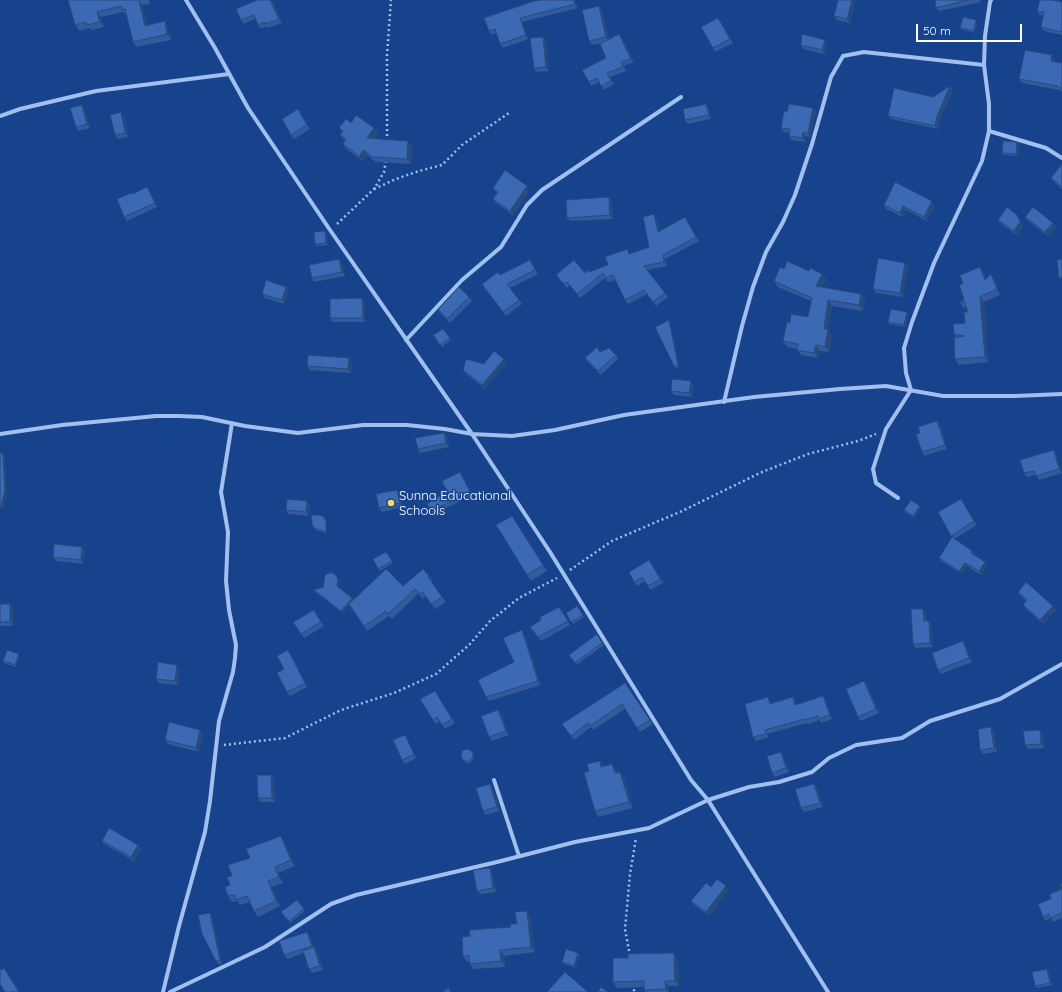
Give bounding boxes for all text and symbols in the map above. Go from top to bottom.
scale bar [918,16,1024,42]
text: 50 m [923,23,951,38]
place label: Sunna Educational Schools [399,488,511,519]
marker: Sunna Educational Schools [386,498,396,508]

